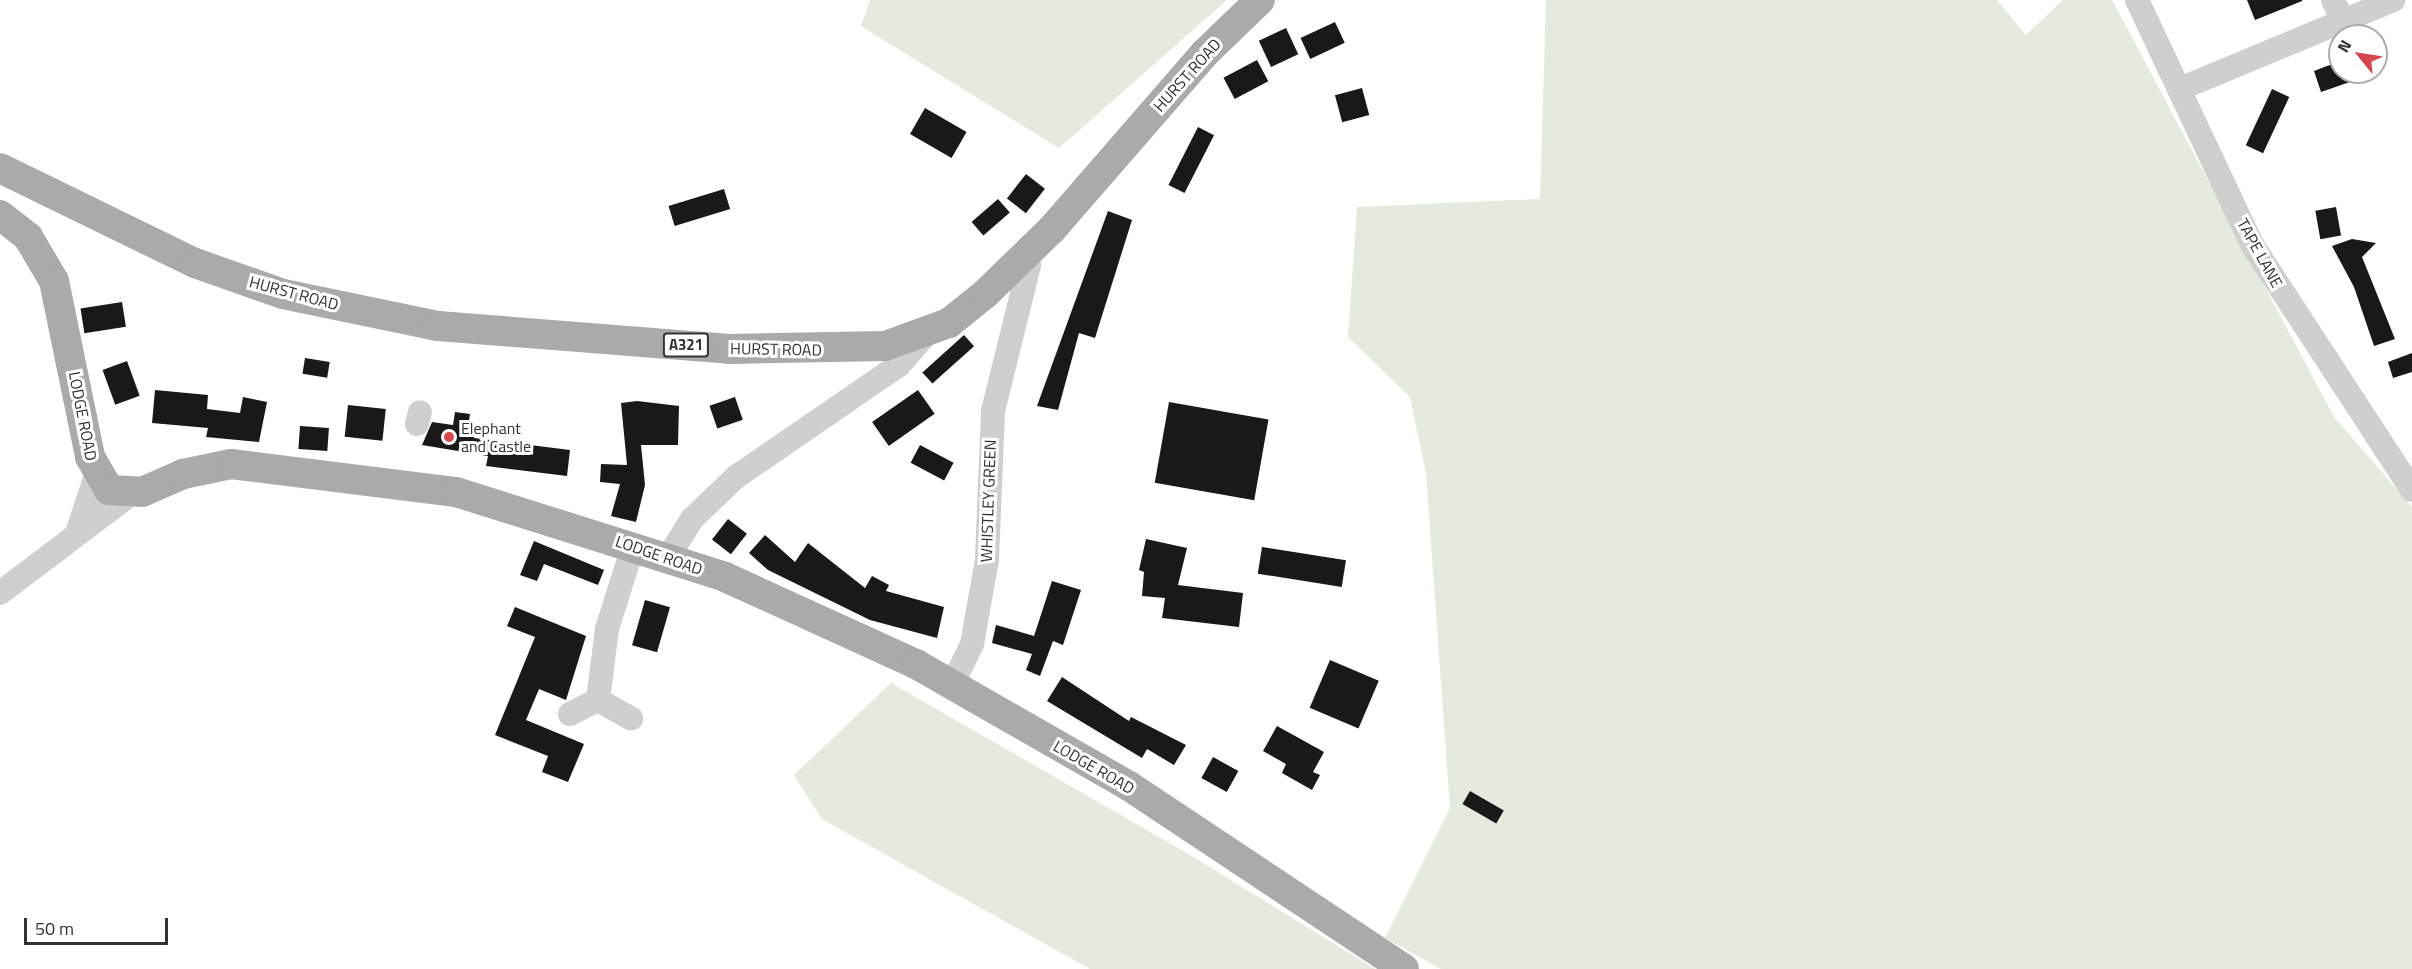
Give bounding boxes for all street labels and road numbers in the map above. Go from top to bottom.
street label: HURST ROAD [1149,35,1225,115]
street label: TAPE LANE [2233,215,2287,291]
street label: HURST ROAD [247,272,341,314]
road number: A321 [662,333,710,357]
street label: HURST ROAD [730,339,822,359]
street label: LODGE ROAD [65,370,101,462]
street label: WHISTLEY GREEN [976,439,1000,563]
street label: LODGE ROAD [613,531,705,579]
street label: LODGE ROAD [1050,736,1138,798]

